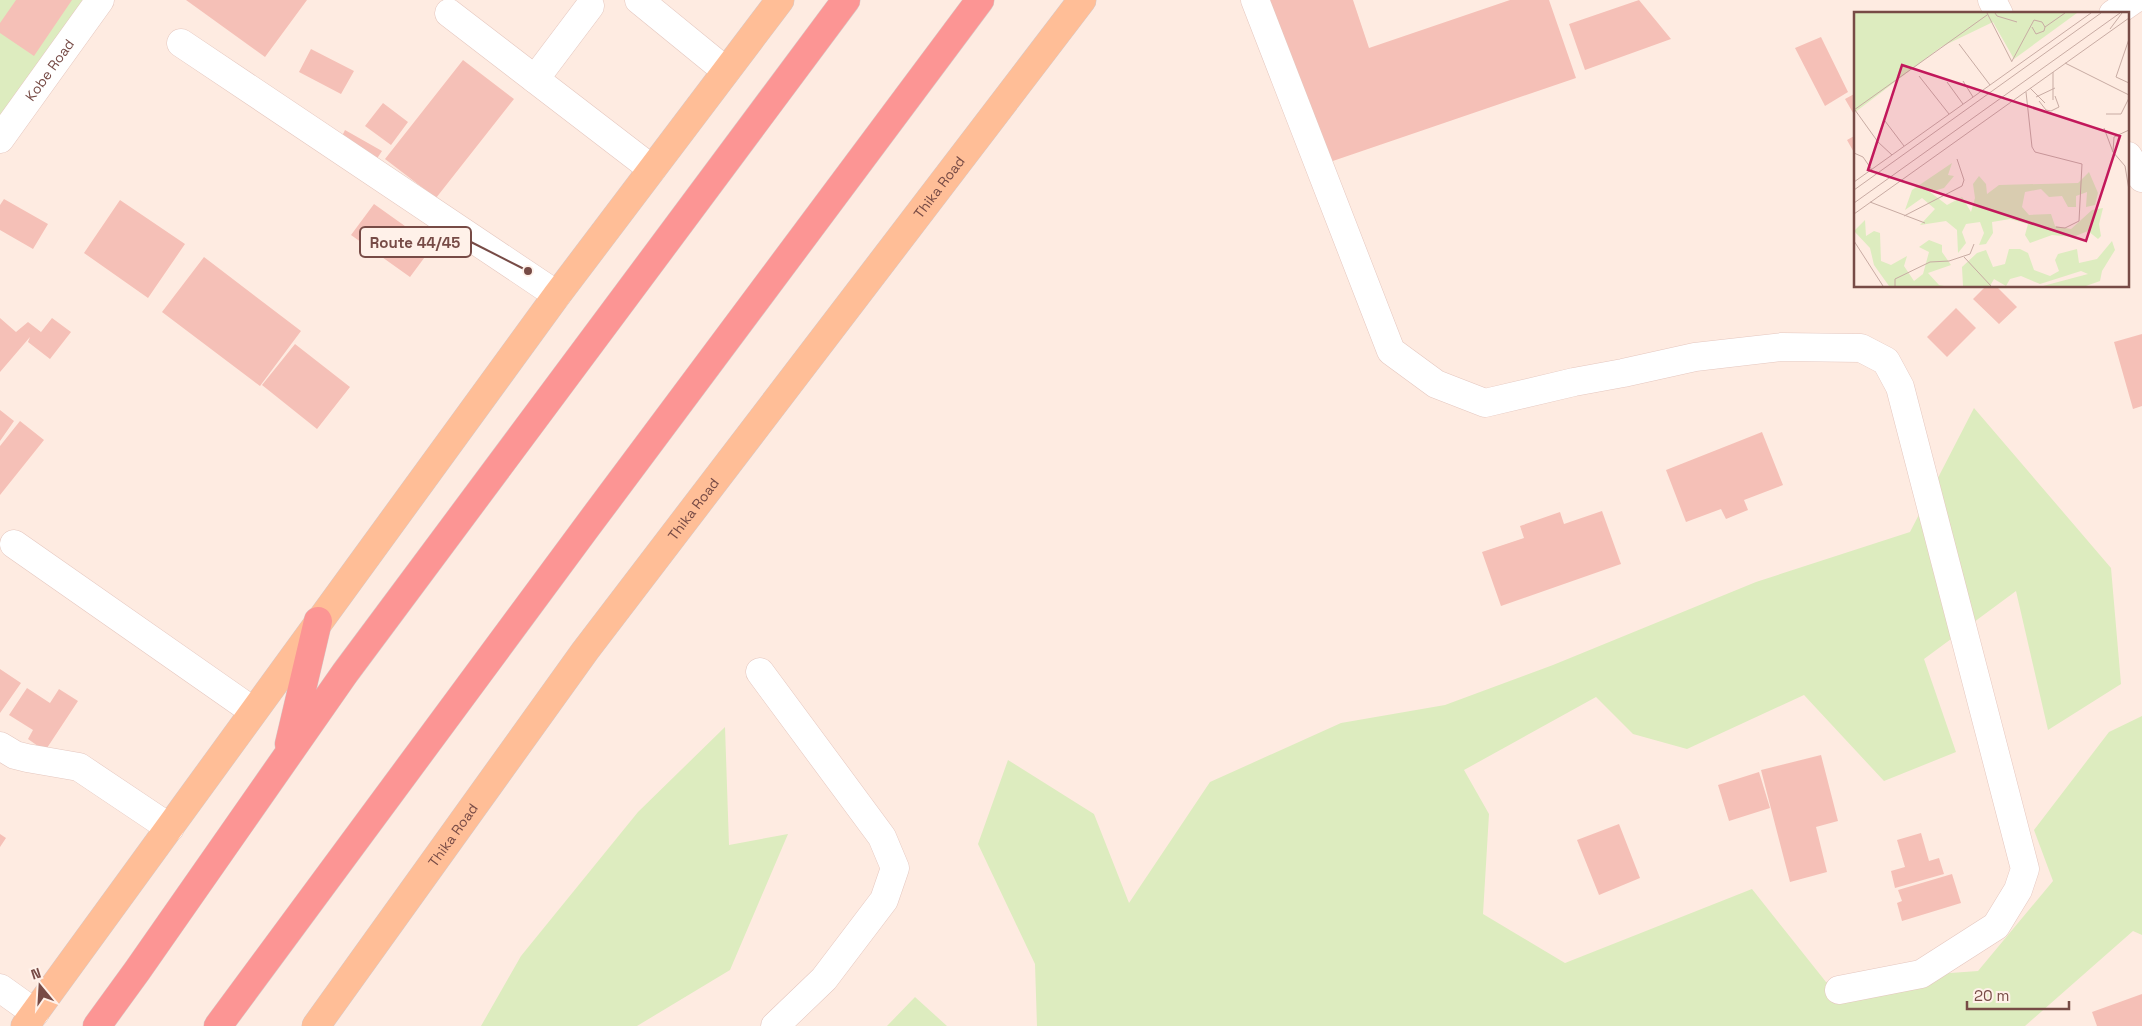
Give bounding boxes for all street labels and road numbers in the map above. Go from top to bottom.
street label: Kobe Road [21,35,78,105]
street label: Thika Road [910,152,969,222]
street label: Thika Road [664,474,723,544]
street label: Thika Road [424,800,482,870]

